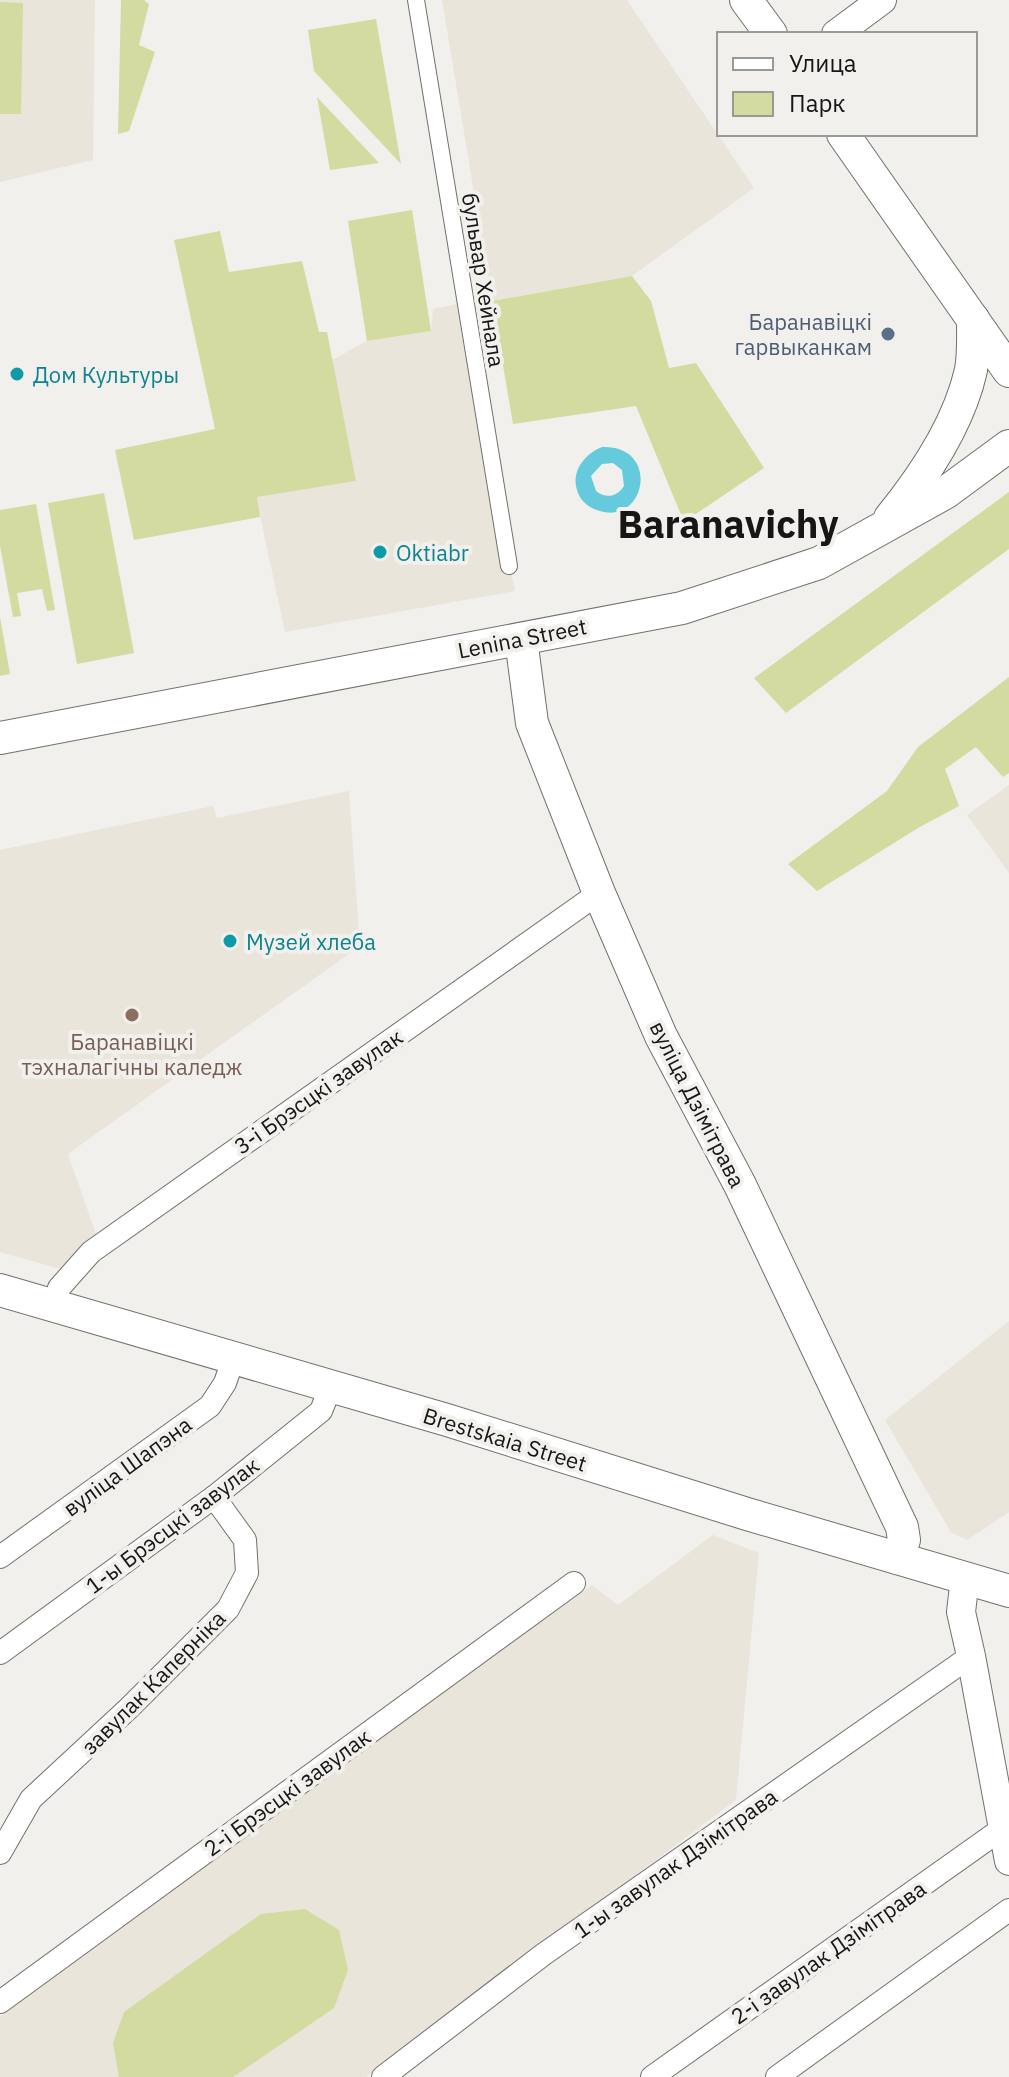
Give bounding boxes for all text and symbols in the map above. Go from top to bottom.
legend [717,32,977,136]
text: Улица [789,47,857,79]
text: Парк [789,87,846,119]
street label: бульвар Хейнала [456,191,512,369]
place label: Баранавіцкі гарвыканкам [735,307,872,361]
marker: Баранавіцкі гарвыканкам [879,325,897,343]
place label: Дом Культуры [33,360,179,389]
marker: Дом Культуры [8,365,26,383]
district label: Baranavichy [618,499,839,548]
place label: Oktiabr [396,538,469,567]
marker: Oktiabr [371,543,389,561]
street label: Lenina Street [455,611,589,665]
place label: Музей хлеба [246,927,376,956]
marker: Музей хлеба [221,932,239,950]
marker: Баранавіцкі тэхналагічны каледж [123,1006,141,1024]
street label: вуліца Дзімітрава [644,1016,753,1192]
street label: 3-і Брэсцкі завулак [228,1022,408,1160]
place label: Баранавіцкі тэхналагічны каледж [22,1027,243,1081]
street label: Brestskaia Street [420,1400,590,1478]
street label: вуліца Шапэна [57,1409,197,1522]
street label: 1-ы Брэсцкі завулак [79,1450,265,1600]
street label: завулак Каперніка [75,1603,232,1760]
street label: 2-і Брэсцкі завулак [198,1722,376,1862]
street label: 1-ы завулак Дзімітрава [568,1782,783,1944]
street label: 2-і завулак Дзімітрава [725,1874,931,2030]

